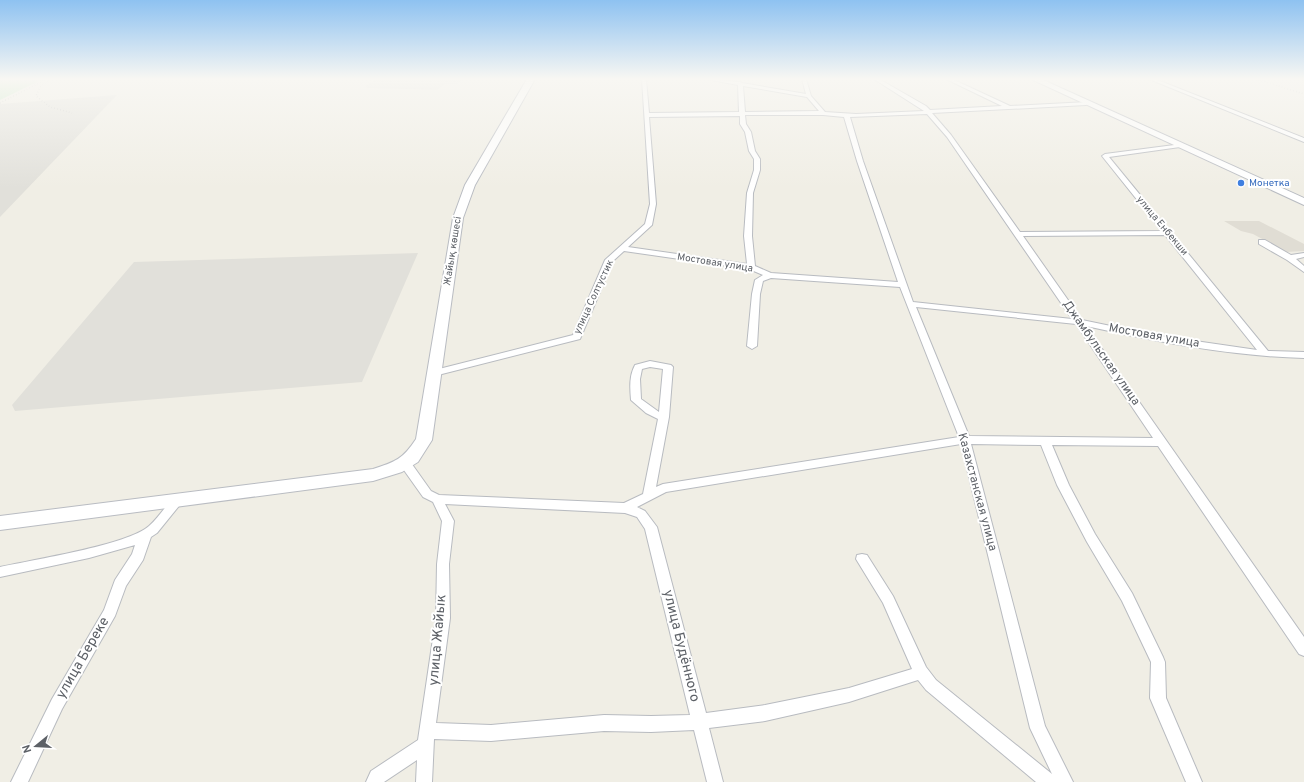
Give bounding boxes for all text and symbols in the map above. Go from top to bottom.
place label: Монетка [1249,177,1290,190]
marker: Монетка [1236,178,1246,188]
street label: улица Енбекши [1133,193,1191,259]
street label: Жайық көшесі [441,215,465,287]
street label: Мостовая улица [676,251,754,275]
street label: улица Солтустик [571,257,617,336]
street label: Джамбульская улица [1059,297,1143,409]
street label: Мостовая улица [1107,320,1201,352]
street label: Казахстанская улица [954,431,1000,553]
street label: улица Будённого [659,588,703,704]
street label: улица Жайык [426,594,450,686]
street label: улица Береке [53,614,113,702]
north arrow [16,726,56,766]
text: N [20,743,35,755]

